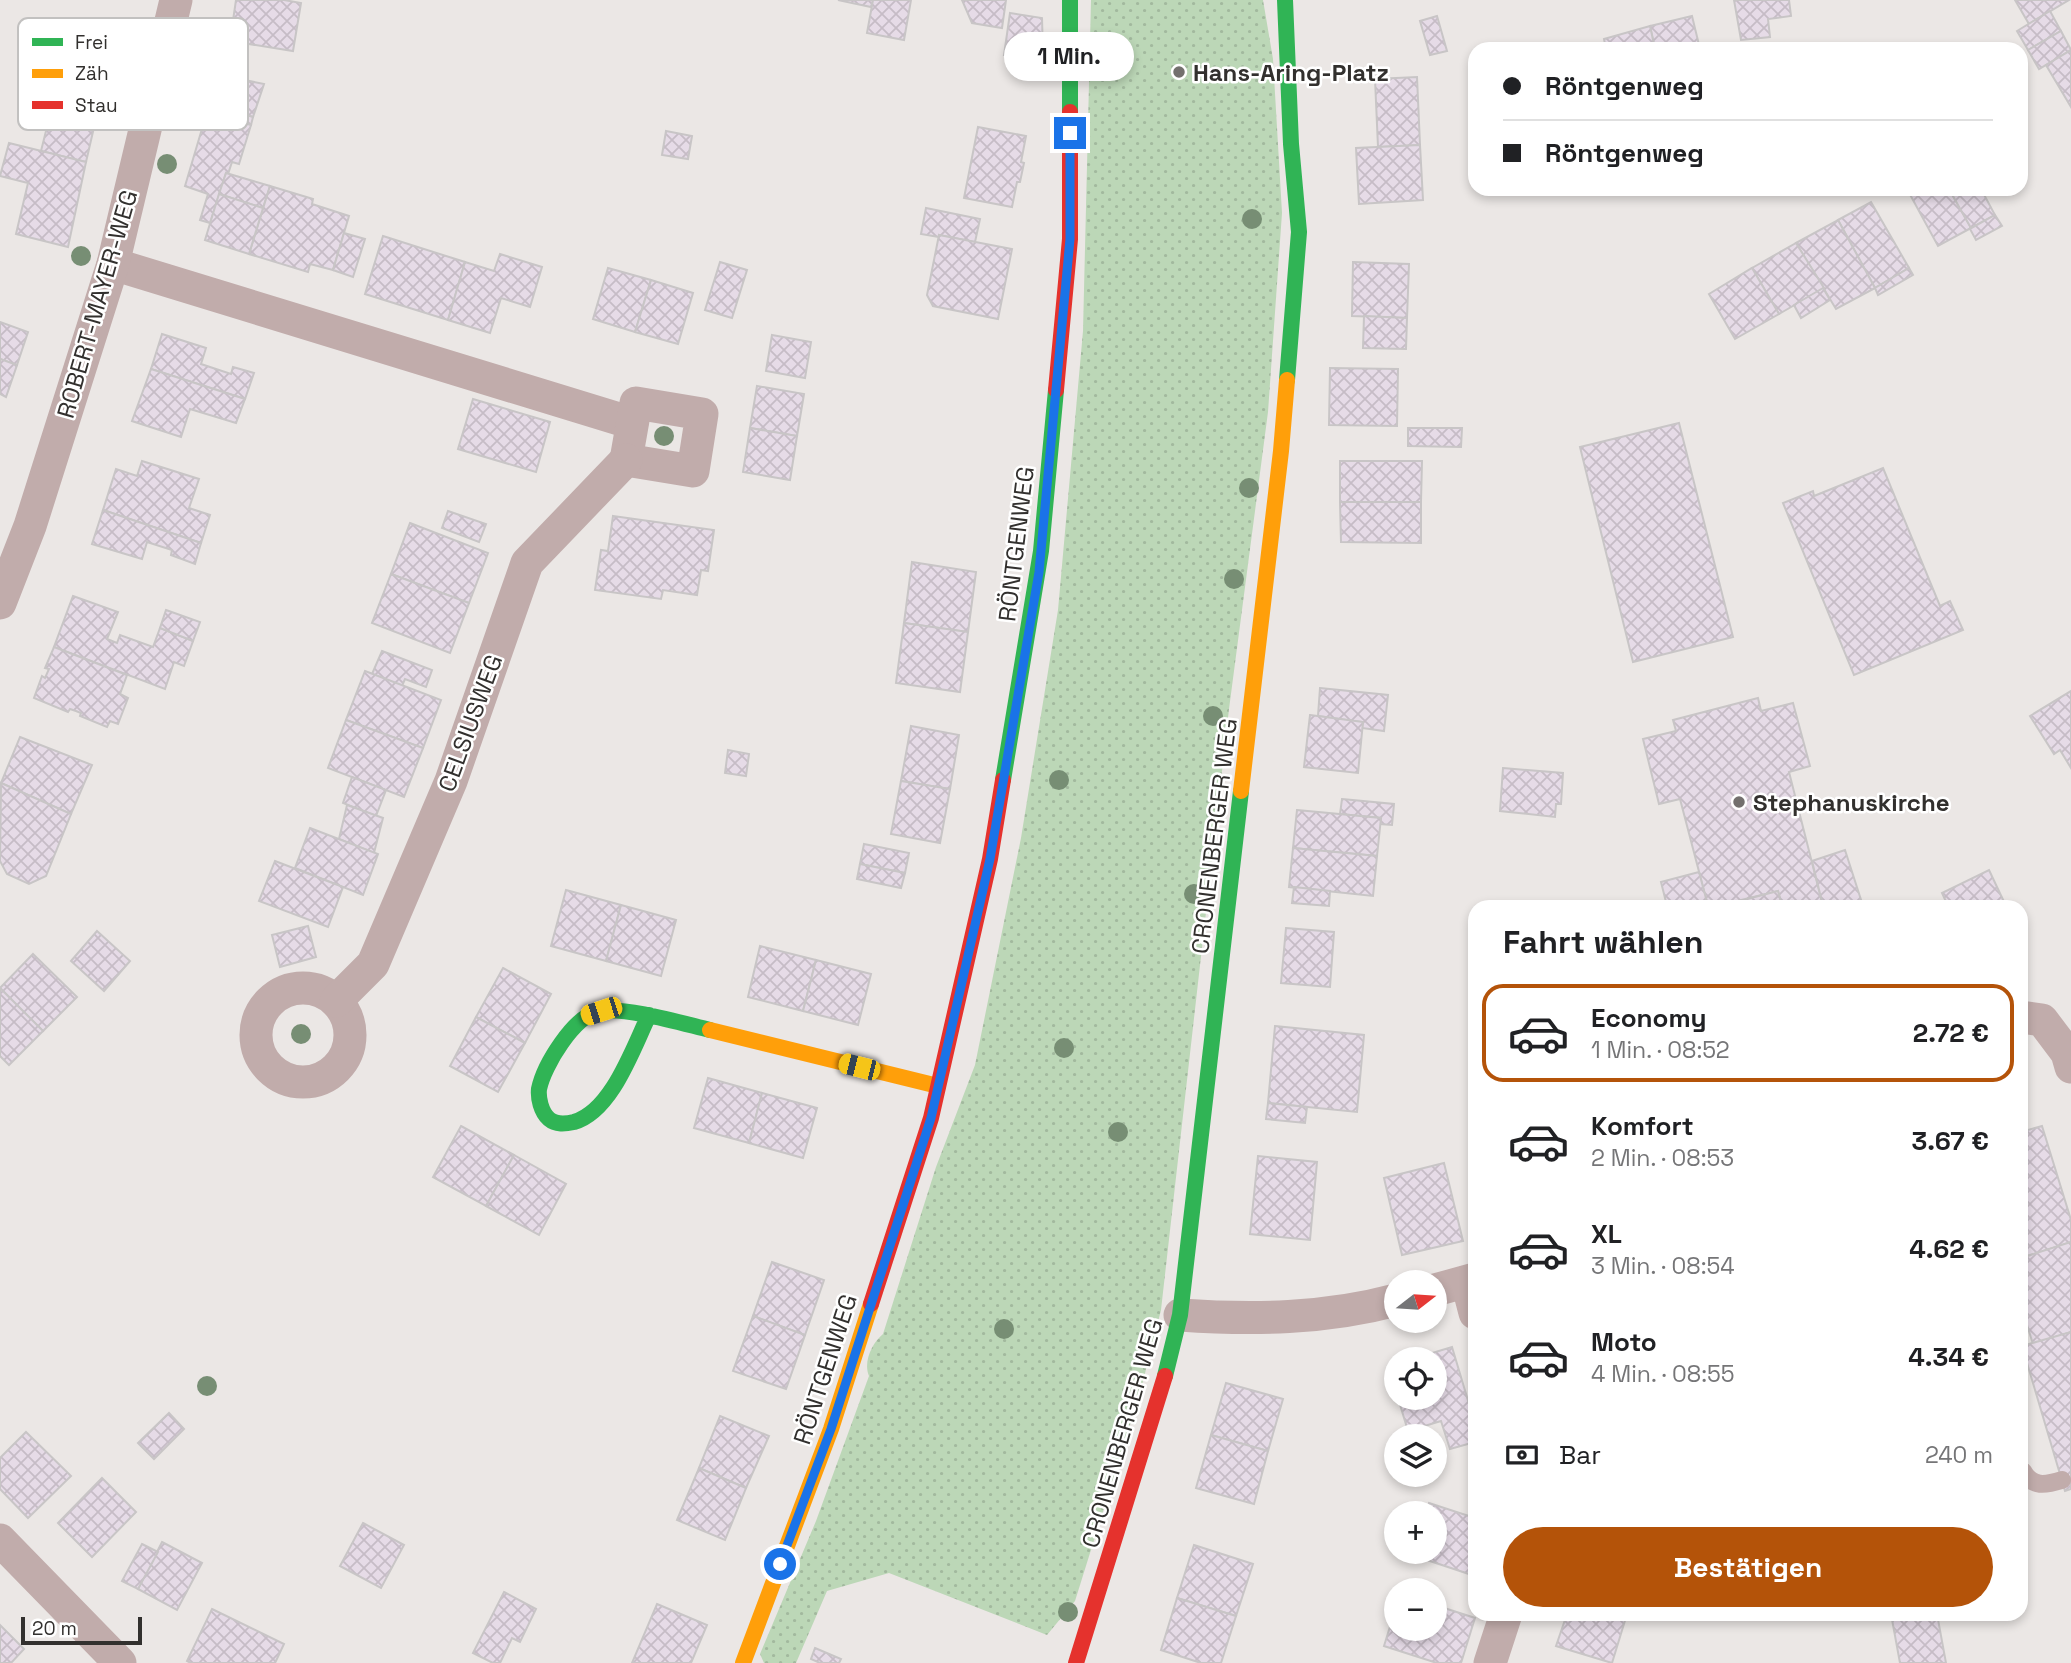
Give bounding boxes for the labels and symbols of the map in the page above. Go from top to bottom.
legend [18,18,248,130]
text: Frei [75,30,108,55]
callout: 1 Min. [1005,32,1135,80]
place label: Hans-Aring-Platz [1193,57,1389,88]
text: Zäh [75,61,109,86]
marker: Hans-Aring-Platz [1171,64,1187,80]
text: Stau [75,93,118,118]
route end [1054,117,1086,149]
street label: ROBERT-MAYER-WEG [50,186,144,422]
street label: RÖNTGENWEG [991,465,1041,623]
street label: CELSIUSWEG [431,650,509,796]
street label: CRONENBERGER WEG [1184,716,1244,956]
place label: Stephanuskirche [1753,787,1950,818]
marker: Stephanuskirche [1731,794,1747,810]
car [578,995,625,1027]
car [837,1052,882,1082]
north arrow [1384,1270,1447,1334]
street label: RÖNTGENWEG [786,1290,864,1448]
street label: CRONENBERGER WEG [1074,1315,1170,1551]
route start [764,1548,796,1580]
scale bar [21,1614,142,1646]

